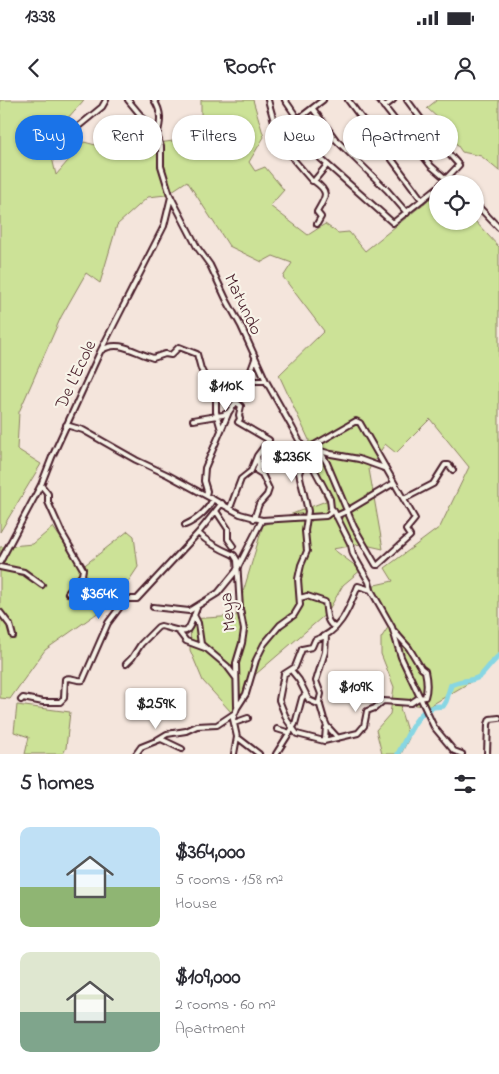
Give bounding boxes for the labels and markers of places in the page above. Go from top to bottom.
pin: $110K [191,370,261,412]
pin: $236K [257,440,327,483]
pin: $364K [64,578,134,620]
pin: $109K [321,670,391,713]
pin: $259K [121,688,191,730]

